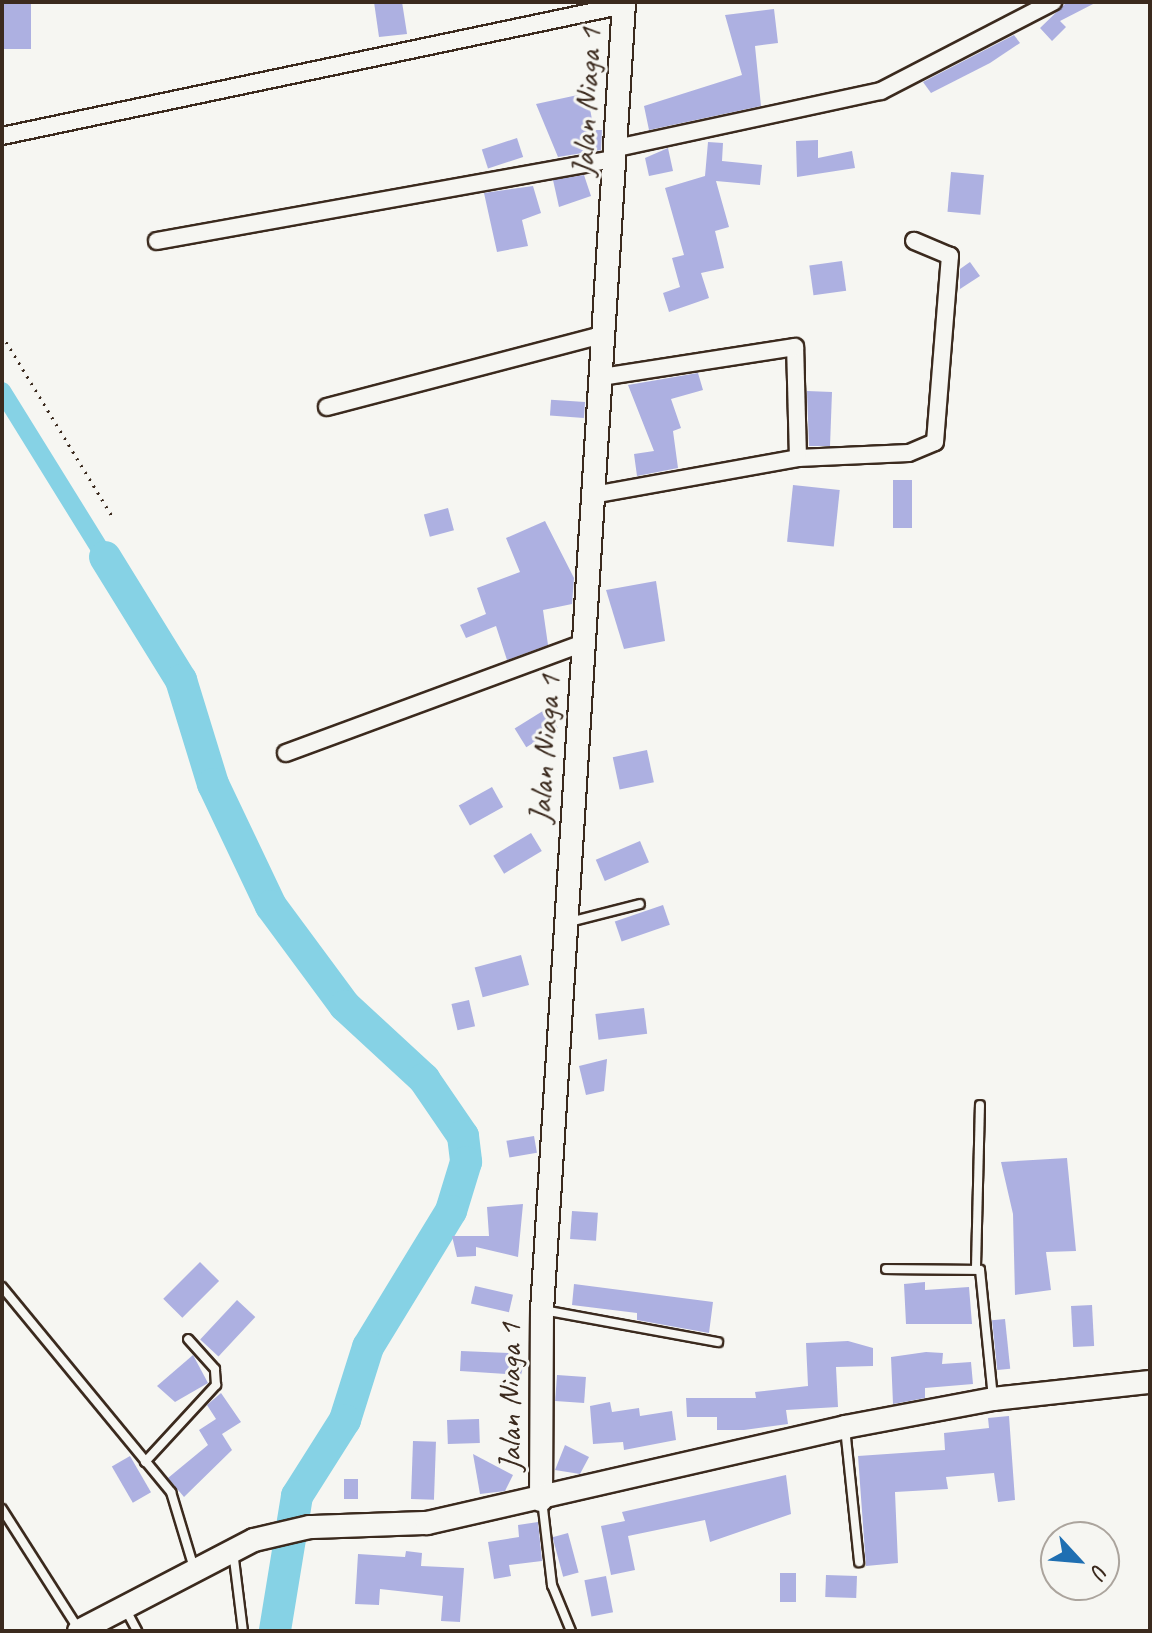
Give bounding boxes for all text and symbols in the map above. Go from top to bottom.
street label: Jalan Niaga 1 [564,27,610,177]
street label: Jalan Niaga 1 [521,673,569,825]
street label: Jalan Niaga 1 [491,1322,529,1472]
north arrow [1040,1521,1120,1601]
text: U [1085,1560,1115,1582]

